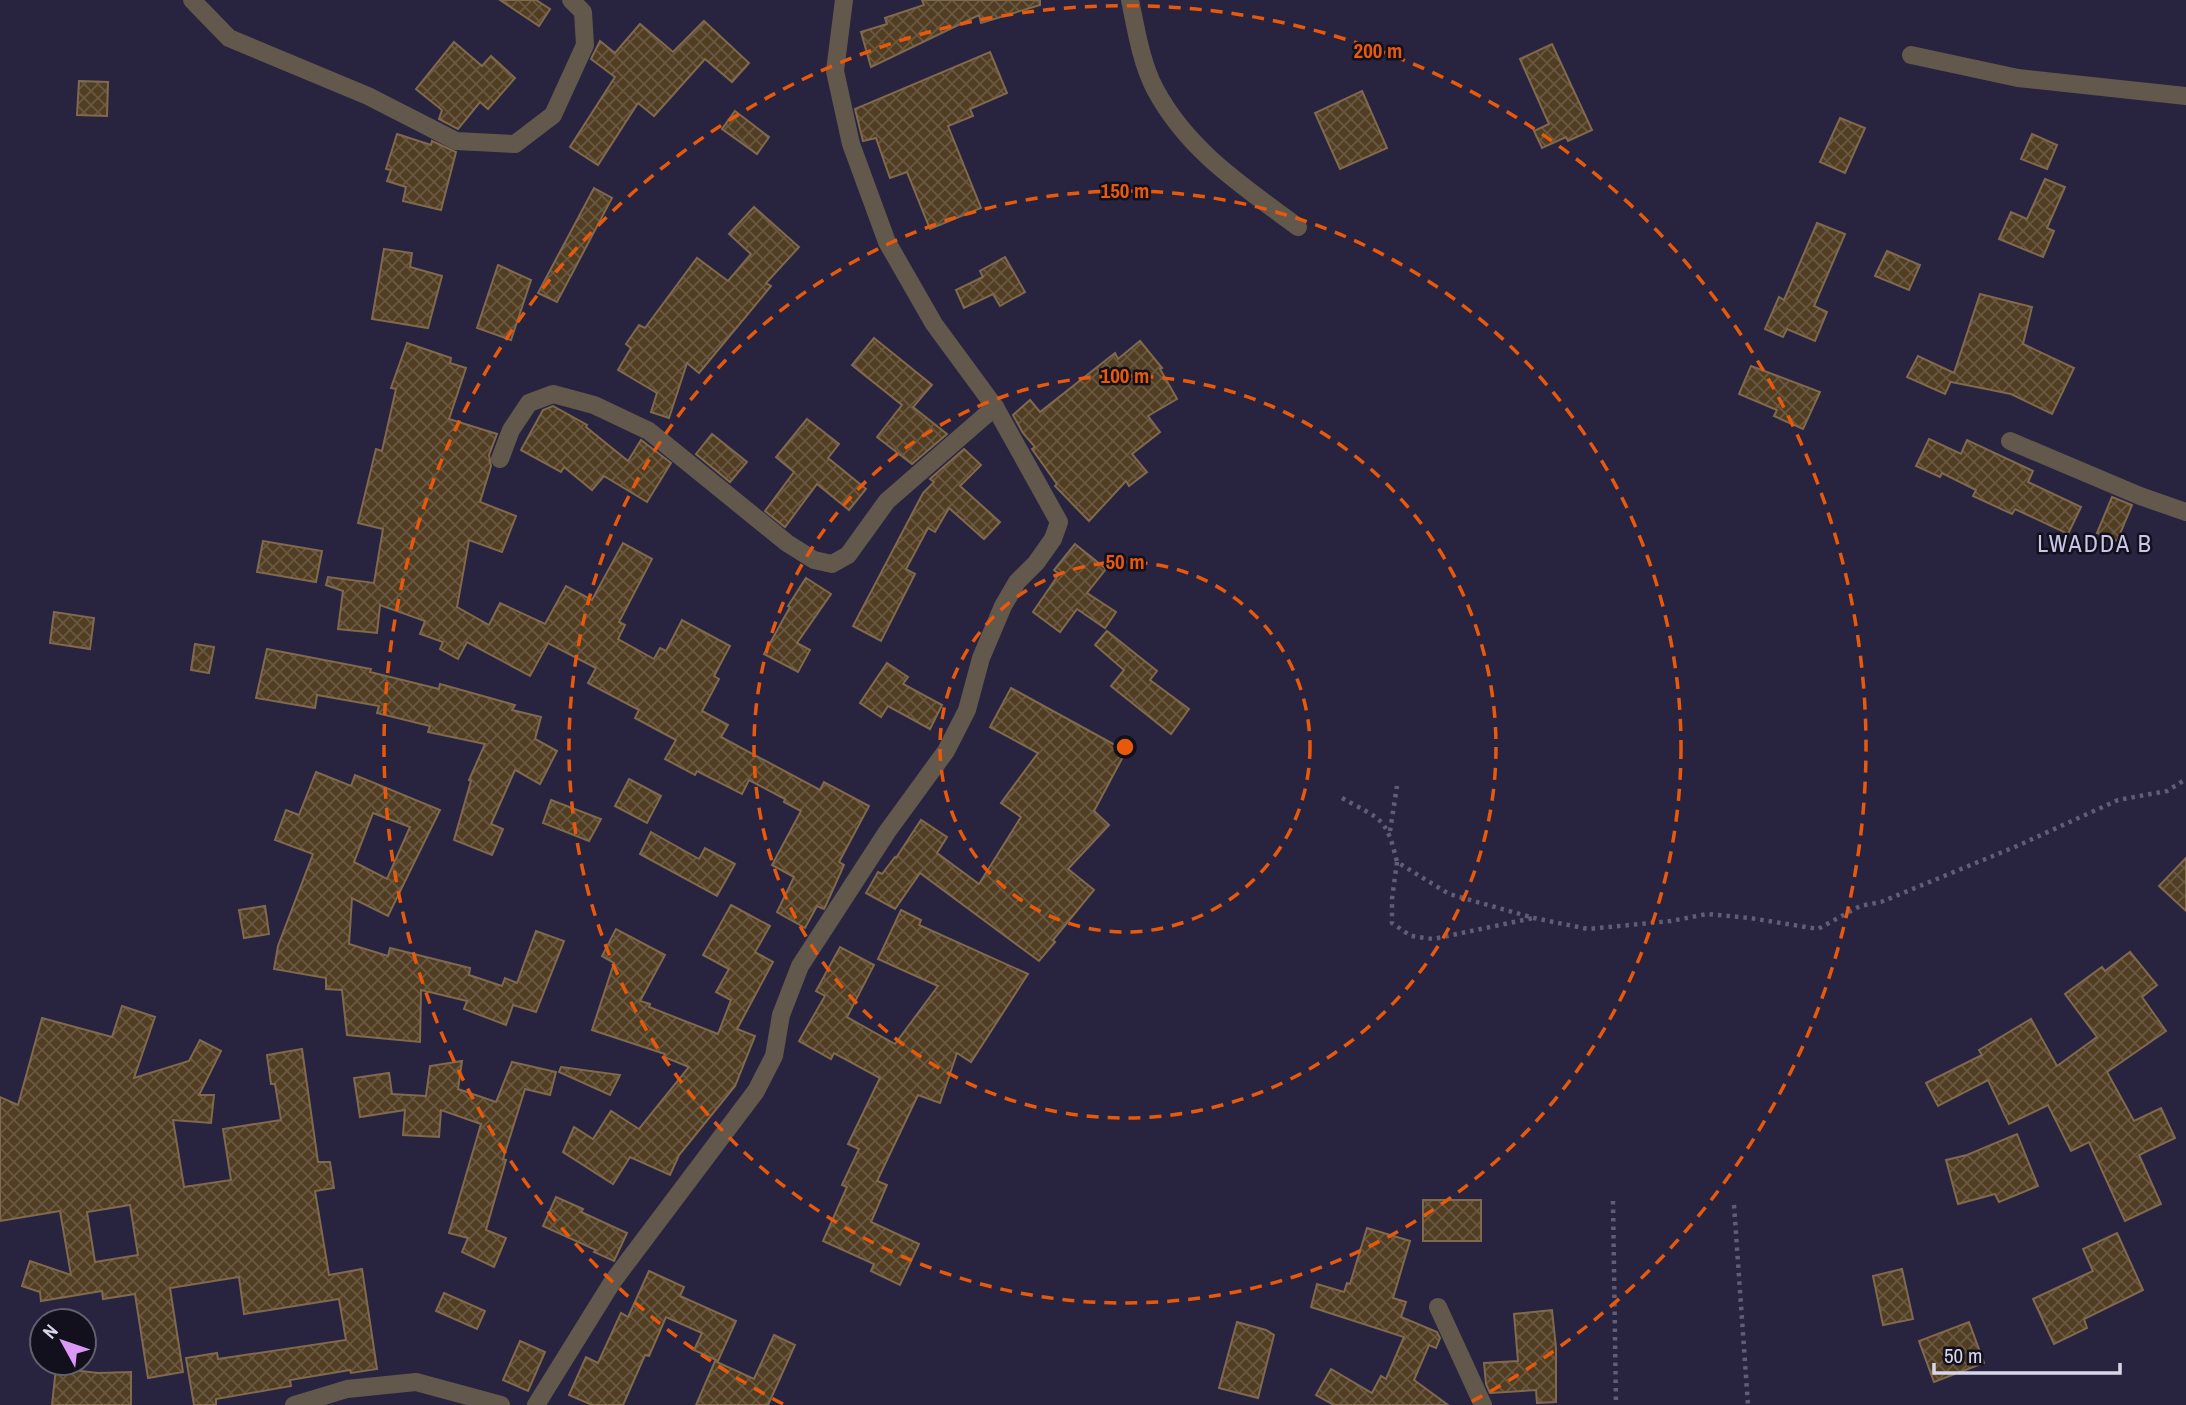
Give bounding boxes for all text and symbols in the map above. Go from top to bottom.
text: 200 m [1354,36,1402,65]
text: 150 m [1101,176,1149,205]
text: 100 m [1101,361,1149,390]
district label: LWADDA B [2037,527,2153,559]
text: 50 m [1105,547,1145,576]
centre of rings [1113,735,1137,759]
north arrow [28,1307,98,1377]
text: N [36,1318,64,1344]
scale bar [1934,1332,2120,1376]
text: 50 m [1944,1341,1982,1370]

